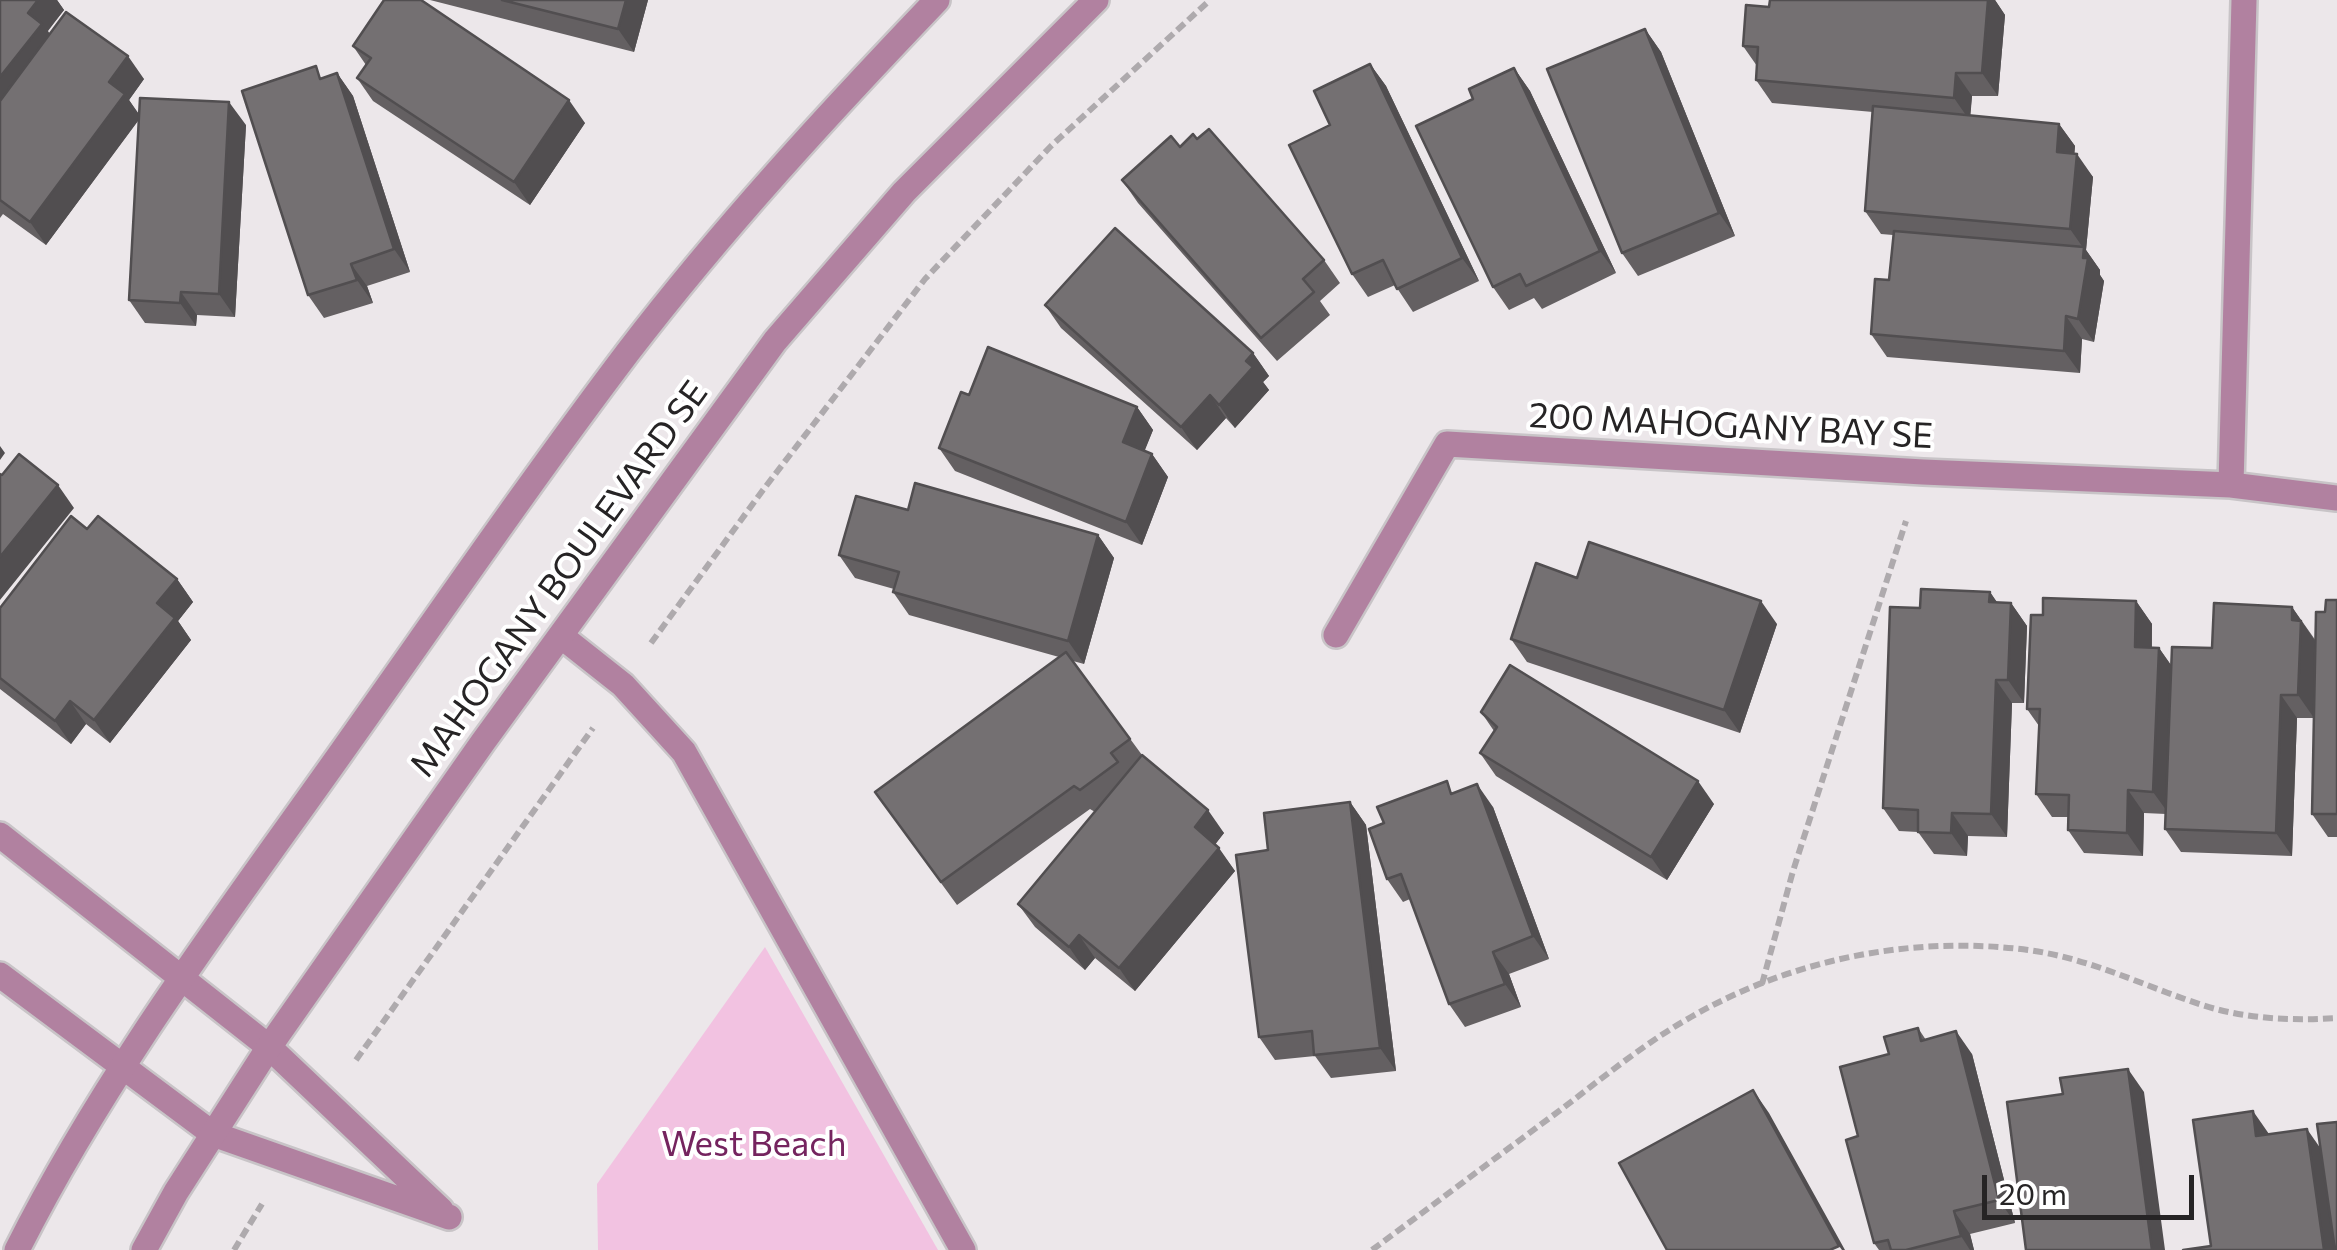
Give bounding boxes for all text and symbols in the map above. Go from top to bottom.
street label: MAHOGANY BOULEVARD SE [401,373,717,785]
street label: 200 MAHOGANY BAY SE [1528,394,1934,458]
park label: West Beach [661,1123,847,1165]
scale bar [1987,1155,2200,1217]
text: 20 m [1999,1174,2067,1211]

